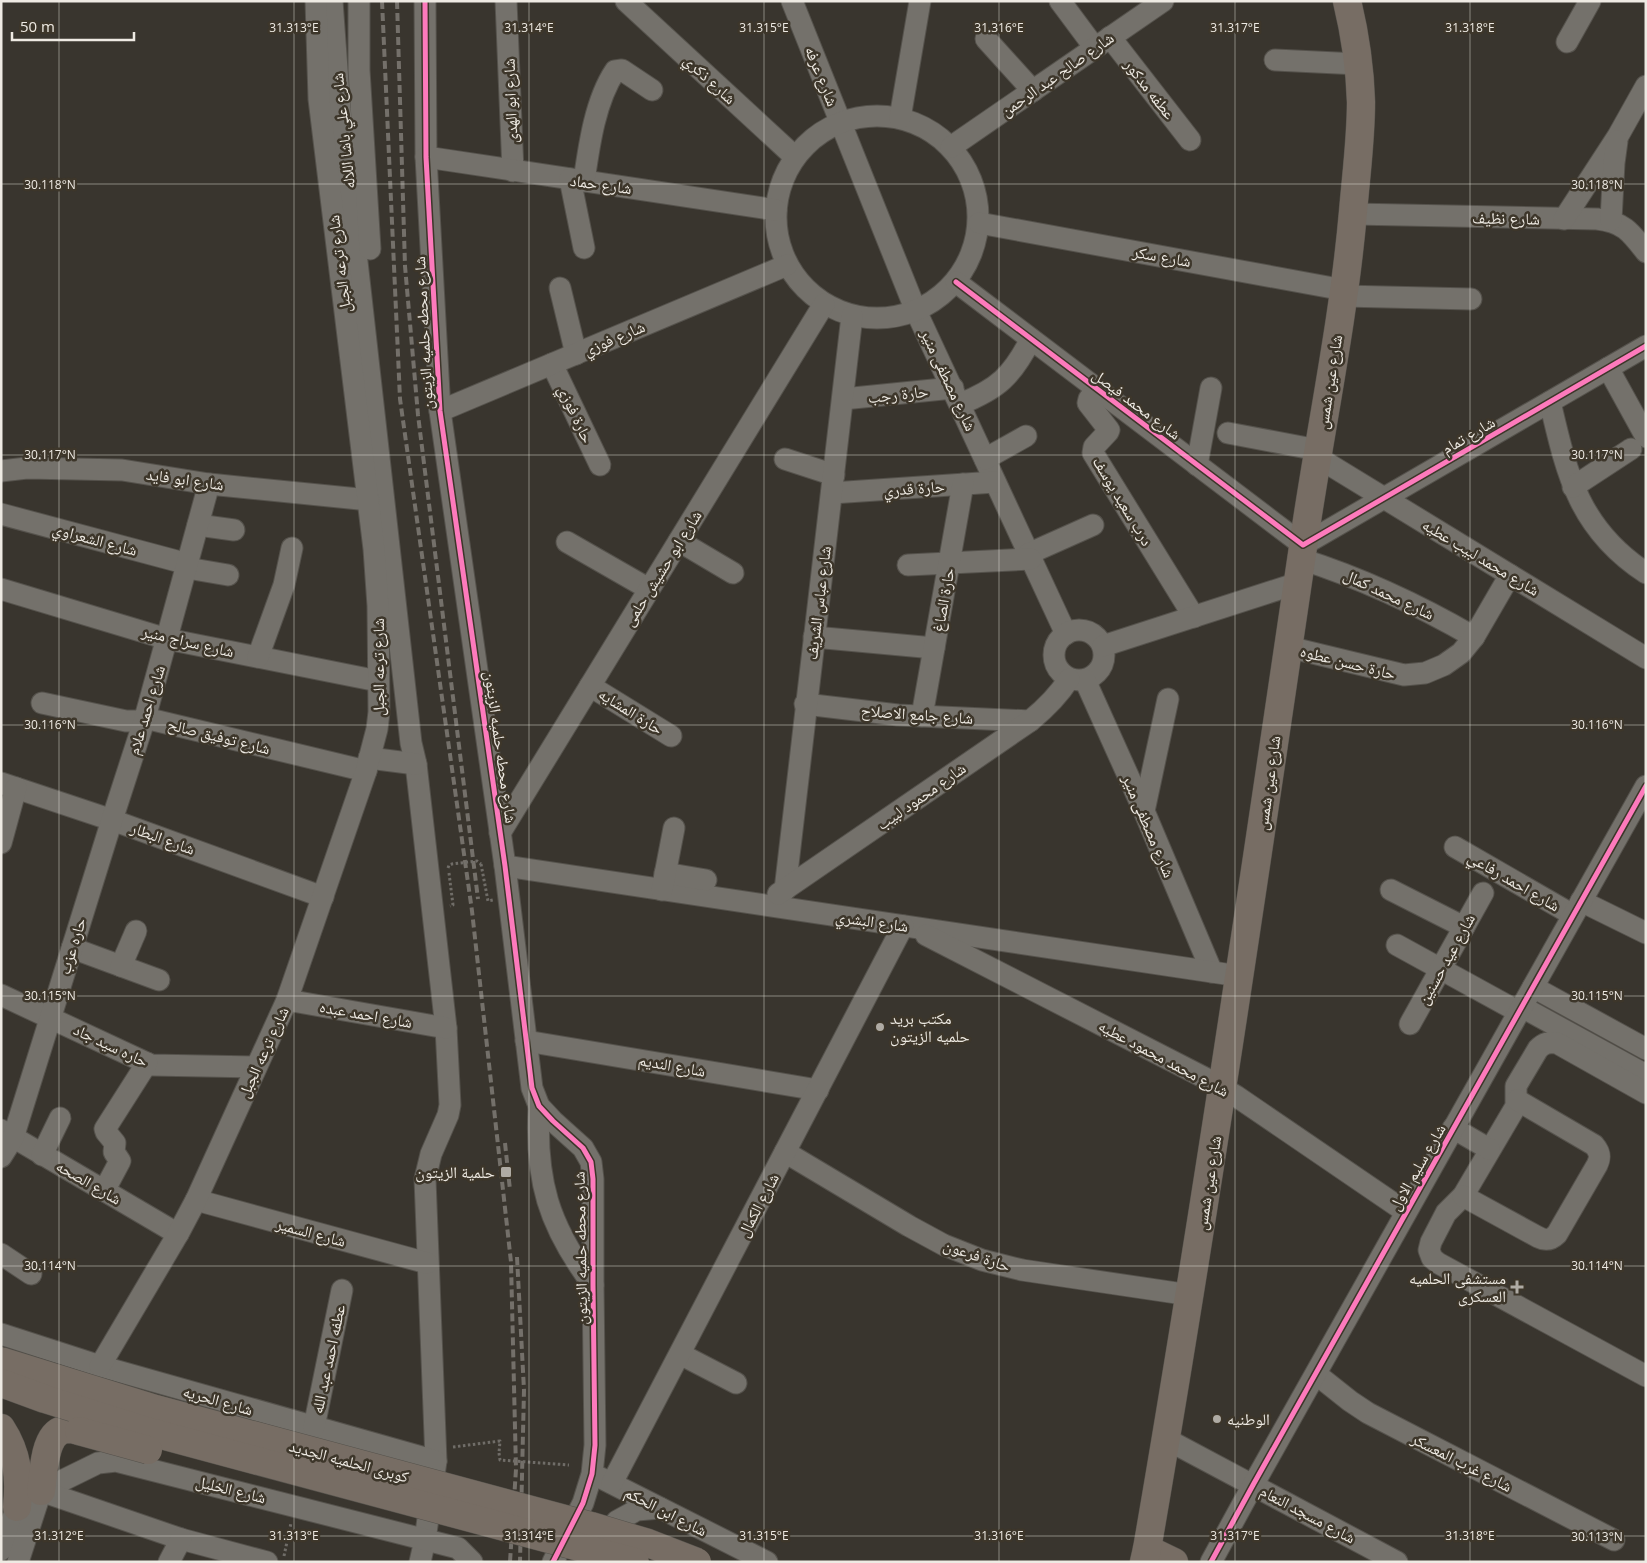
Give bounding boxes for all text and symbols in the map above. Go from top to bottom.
scale bar [12,10,135,42]
text: 50 m [20,16,55,36]
text: 31.313°E [269,19,319,36]
text: 31.314°E [504,19,554,36]
text: 31.315°E [739,19,789,36]
text: 31.316°E [974,19,1024,36]
text: 31.317°E [1210,19,1260,36]
text: 31.318°E [1445,19,1495,36]
street label: شارع صالح عبد الرحمن [996,27,1118,121]
street label: شارع عرفه [800,43,844,109]
street label: شارع ذكري [678,49,741,110]
street label: عطفه مدكور [1119,53,1181,124]
street label: شارع ابو الهدى [498,58,522,144]
street label: شارع علي باشا اللاله [326,72,362,190]
street label: شارع حماد [569,169,633,199]
text: 30.118°N [24,176,76,193]
text: 30.118°N [1571,176,1623,193]
street label: شارع نظيف [1472,206,1540,230]
street label: شارع ترعه الجبل [322,214,356,314]
street label: شارع سكر [1130,240,1193,272]
street label: شارع محطه حلميه الزيتون [408,256,438,410]
street label: شارع فوزي [580,315,649,363]
street label: شارع مصطفى منير [915,325,982,434]
street label: شارع عين شمس [1311,333,1347,431]
street label: شارع محمد فيصل [1088,364,1186,444]
street label: حارة رجب [867,380,929,408]
street label: حارة فوزي [551,382,599,447]
street label: شارع تمام [1437,411,1499,459]
text: 30.117°N [24,446,76,463]
text: 30.117°N [1571,446,1623,463]
street label: درب سعيد يوسف [1088,452,1158,550]
street label: شارع ابو فايد [145,463,225,495]
street label: حارة قدري [883,475,946,503]
street label: شارع ابو حشيش حلمى [617,506,707,630]
street label: شارع محمد لبيب عطيه [1418,513,1544,601]
street label: شارع الشعراوي [50,517,140,563]
street label: شارع عباس الشريف [800,545,836,661]
street label: شارع محمد كمال [1340,563,1438,625]
street label: حارة الصاغ [927,566,959,634]
street label: شارع ترعه الجبل [367,618,389,716]
street label: شارع سراج منير [139,619,236,662]
street label: حارة حسن عطوه [1298,640,1398,684]
street label: شارع احمد علام [122,663,170,757]
street label: شارع محطه حلميه الزيتون [479,669,523,825]
street label: حارة المشايه [595,683,667,739]
street label: شارع جامع الاصلاح [860,699,974,729]
street label: شارع توفيق صالح [165,713,273,759]
text: 30.116°N [24,716,76,733]
text: 30.116°N [1571,716,1623,733]
street label: شارع عين شمس [1250,734,1286,832]
street label: شارع محمود لبيب [872,757,970,835]
street label: شارع مصطفى منير [1117,770,1181,881]
street label: شارع البطار [127,816,198,860]
street label: شارع احمد رفاعي [1463,846,1564,918]
street label: شارع البشري [834,905,910,939]
street label: شارع عيد حسنين [1412,910,1480,1008]
street label: حاره عزب [53,915,91,977]
text: 30.115°N [24,987,76,1004]
text: 30.115°N [1571,987,1623,1004]
street label: شارع احمد عبده [318,995,414,1033]
street label: شارع ترعه الجبل [232,1003,294,1101]
place label: مكتب بريد حلميه الزيتون [890,1007,970,1047]
street label: شارع محمد محمود عطيه [1095,1014,1233,1102]
street label: حاره سيد جاد [70,1018,152,1072]
marker: مكتب بريد حلميه الزيتون [874,1021,886,1033]
street label: شارع النديم [637,1048,707,1082]
street label: شارع سليم الاول [1383,1120,1451,1214]
street label: شارع عين شمس [1190,1134,1226,1232]
street label: شارع الصحه [52,1154,126,1210]
place label: حلمية الزيتون [415,1161,495,1183]
marker: حلمية الزيتون [499,1165,513,1179]
street label: شارع الكمال [732,1169,784,1241]
street label: شارع محطه حلميه الزيتون [568,1171,592,1325]
street label: شارع السمير [273,1212,348,1252]
street label: حارة فرعون [941,1233,1013,1277]
text: 30.114°N [24,1257,76,1274]
text: 30.114°N [1571,1257,1623,1274]
place label: مستشفى الحلميه العسكرى [1409,1267,1506,1307]
marker: مستشفى الحلميه العسكرى [1510,1280,1524,1294]
street label: عطفه احمد عبد الله [306,1302,350,1416]
street label: شارع الحريه [181,1380,255,1420]
place label: الوطنيه [1227,1408,1270,1430]
marker: الوطنيه [1211,1413,1223,1425]
street label: شارع غرب المعسكر [1407,1427,1516,1497]
street label: كوبرى الحلميه الجديد [287,1434,412,1488]
street label: شارع الخليل [194,1470,268,1508]
street label: شارع مسجد النعام [1256,1480,1360,1548]
street label: شارع ابن الحكم [621,1481,711,1541]
text: 31.312°E [34,1527,84,1544]
text: 31.313°E [269,1527,319,1544]
text: 31.314°E [504,1527,554,1544]
text: 31.315°E [739,1527,789,1544]
text: 31.316°E [974,1527,1024,1544]
text: 31.317°E [1210,1527,1260,1544]
text: 31.318°E [1445,1527,1495,1544]
text: 30.113°N [1571,1528,1623,1545]

